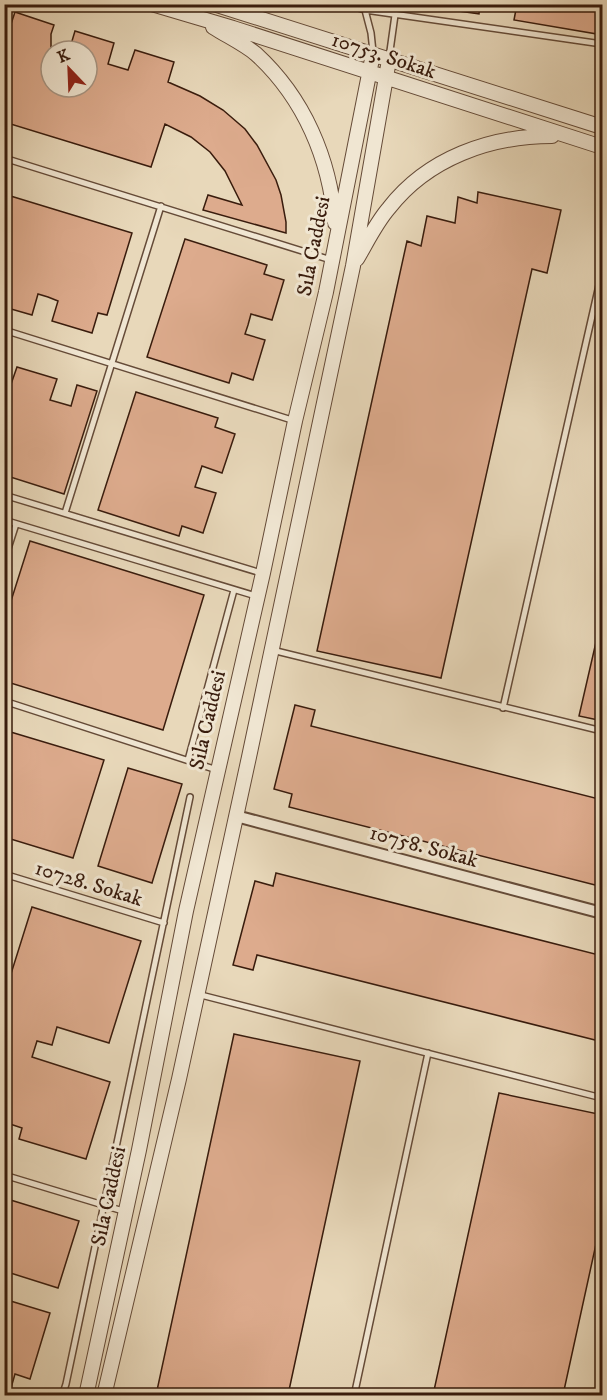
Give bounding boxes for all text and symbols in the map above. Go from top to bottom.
street label: 10753. Sokak [328,27,440,85]
north arrow [39,39,99,99]
text: K [54,44,73,68]
street label: Sıla Caddesi [292,194,336,298]
street label: Sıla Caddesi [184,668,232,772]
street label: 10758. Sokak [367,820,481,874]
street label: 10728. Sokak [32,855,146,913]
street label: Sıla Caddesi [86,1144,132,1248]

